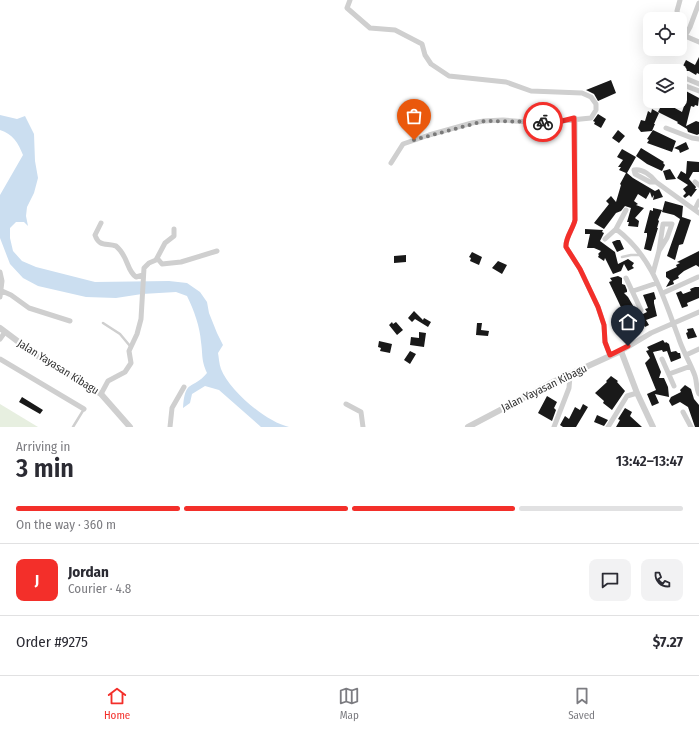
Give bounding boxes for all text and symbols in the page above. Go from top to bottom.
map controls [643,12,687,108]
button: locate [643,12,687,56]
button: layers [643,64,687,108]
pin [397,99,431,140]
courier [523,102,563,142]
icon: bag [403,105,425,127]
icon: bike [532,111,554,133]
pin [611,305,645,346]
icon: home [617,311,639,333]
street label: Jalan Yayasan Kibagu [15,337,101,397]
street label: Jalan Yayasan Kibagu [499,362,589,414]
text: Arriving in [16,439,70,454]
text: 13:42–13:47 [616,452,683,470]
text: 3 min [16,453,74,484]
text: On the way · 360 m [16,517,116,532]
button: chat [589,559,631,601]
button: phone [641,559,683,601]
text: Jordan [68,563,109,581]
text: J [35,571,39,589]
text: Courier · 4.8 [68,581,131,596]
text: Order #9275 [16,633,88,651]
text: $7.27 [653,633,683,651]
tab: Home [104,685,130,722]
tab: Map [338,685,360,722]
tab: Saved [568,685,595,722]

